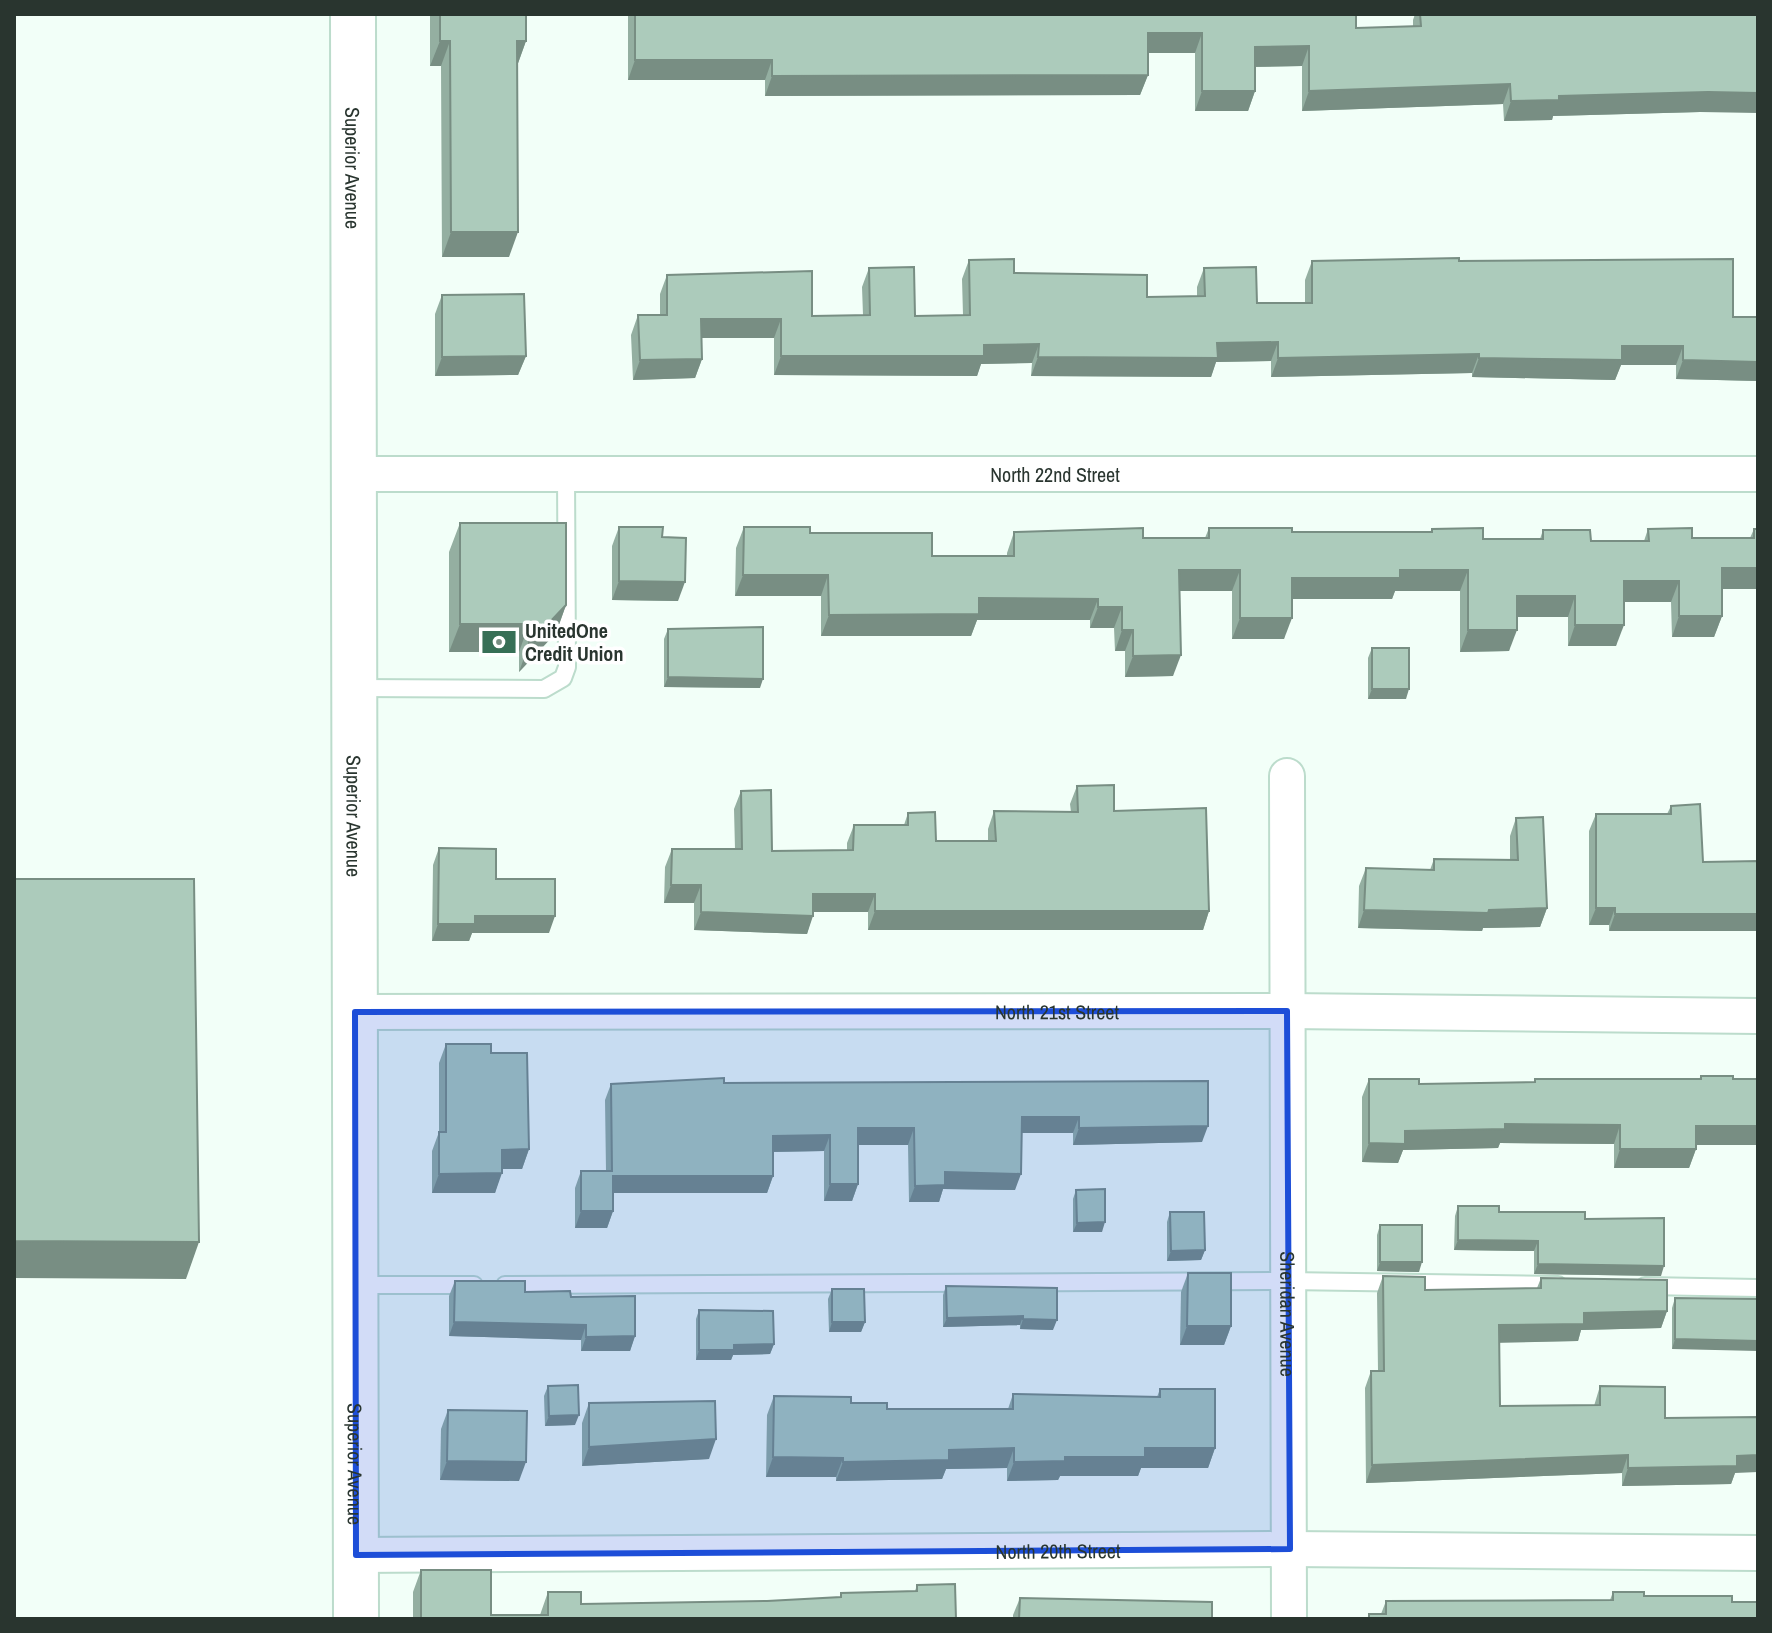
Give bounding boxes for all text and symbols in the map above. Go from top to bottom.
street label: Superior Avenue [340,107,367,229]
street label: North 22nd Street [990,461,1120,488]
place label: UnitedOne Credit Union [525,617,623,667]
bank icon: UnitedOne Credit Union [480,623,518,661]
street label: Superior Avenue [341,755,368,877]
street label: North 21st Street [995,998,1119,1025]
street label: Sheridan Avenue [1275,1251,1302,1377]
street label: Superior Avenue [342,1403,369,1525]
street label: North 20th Street [995,1537,1121,1564]

